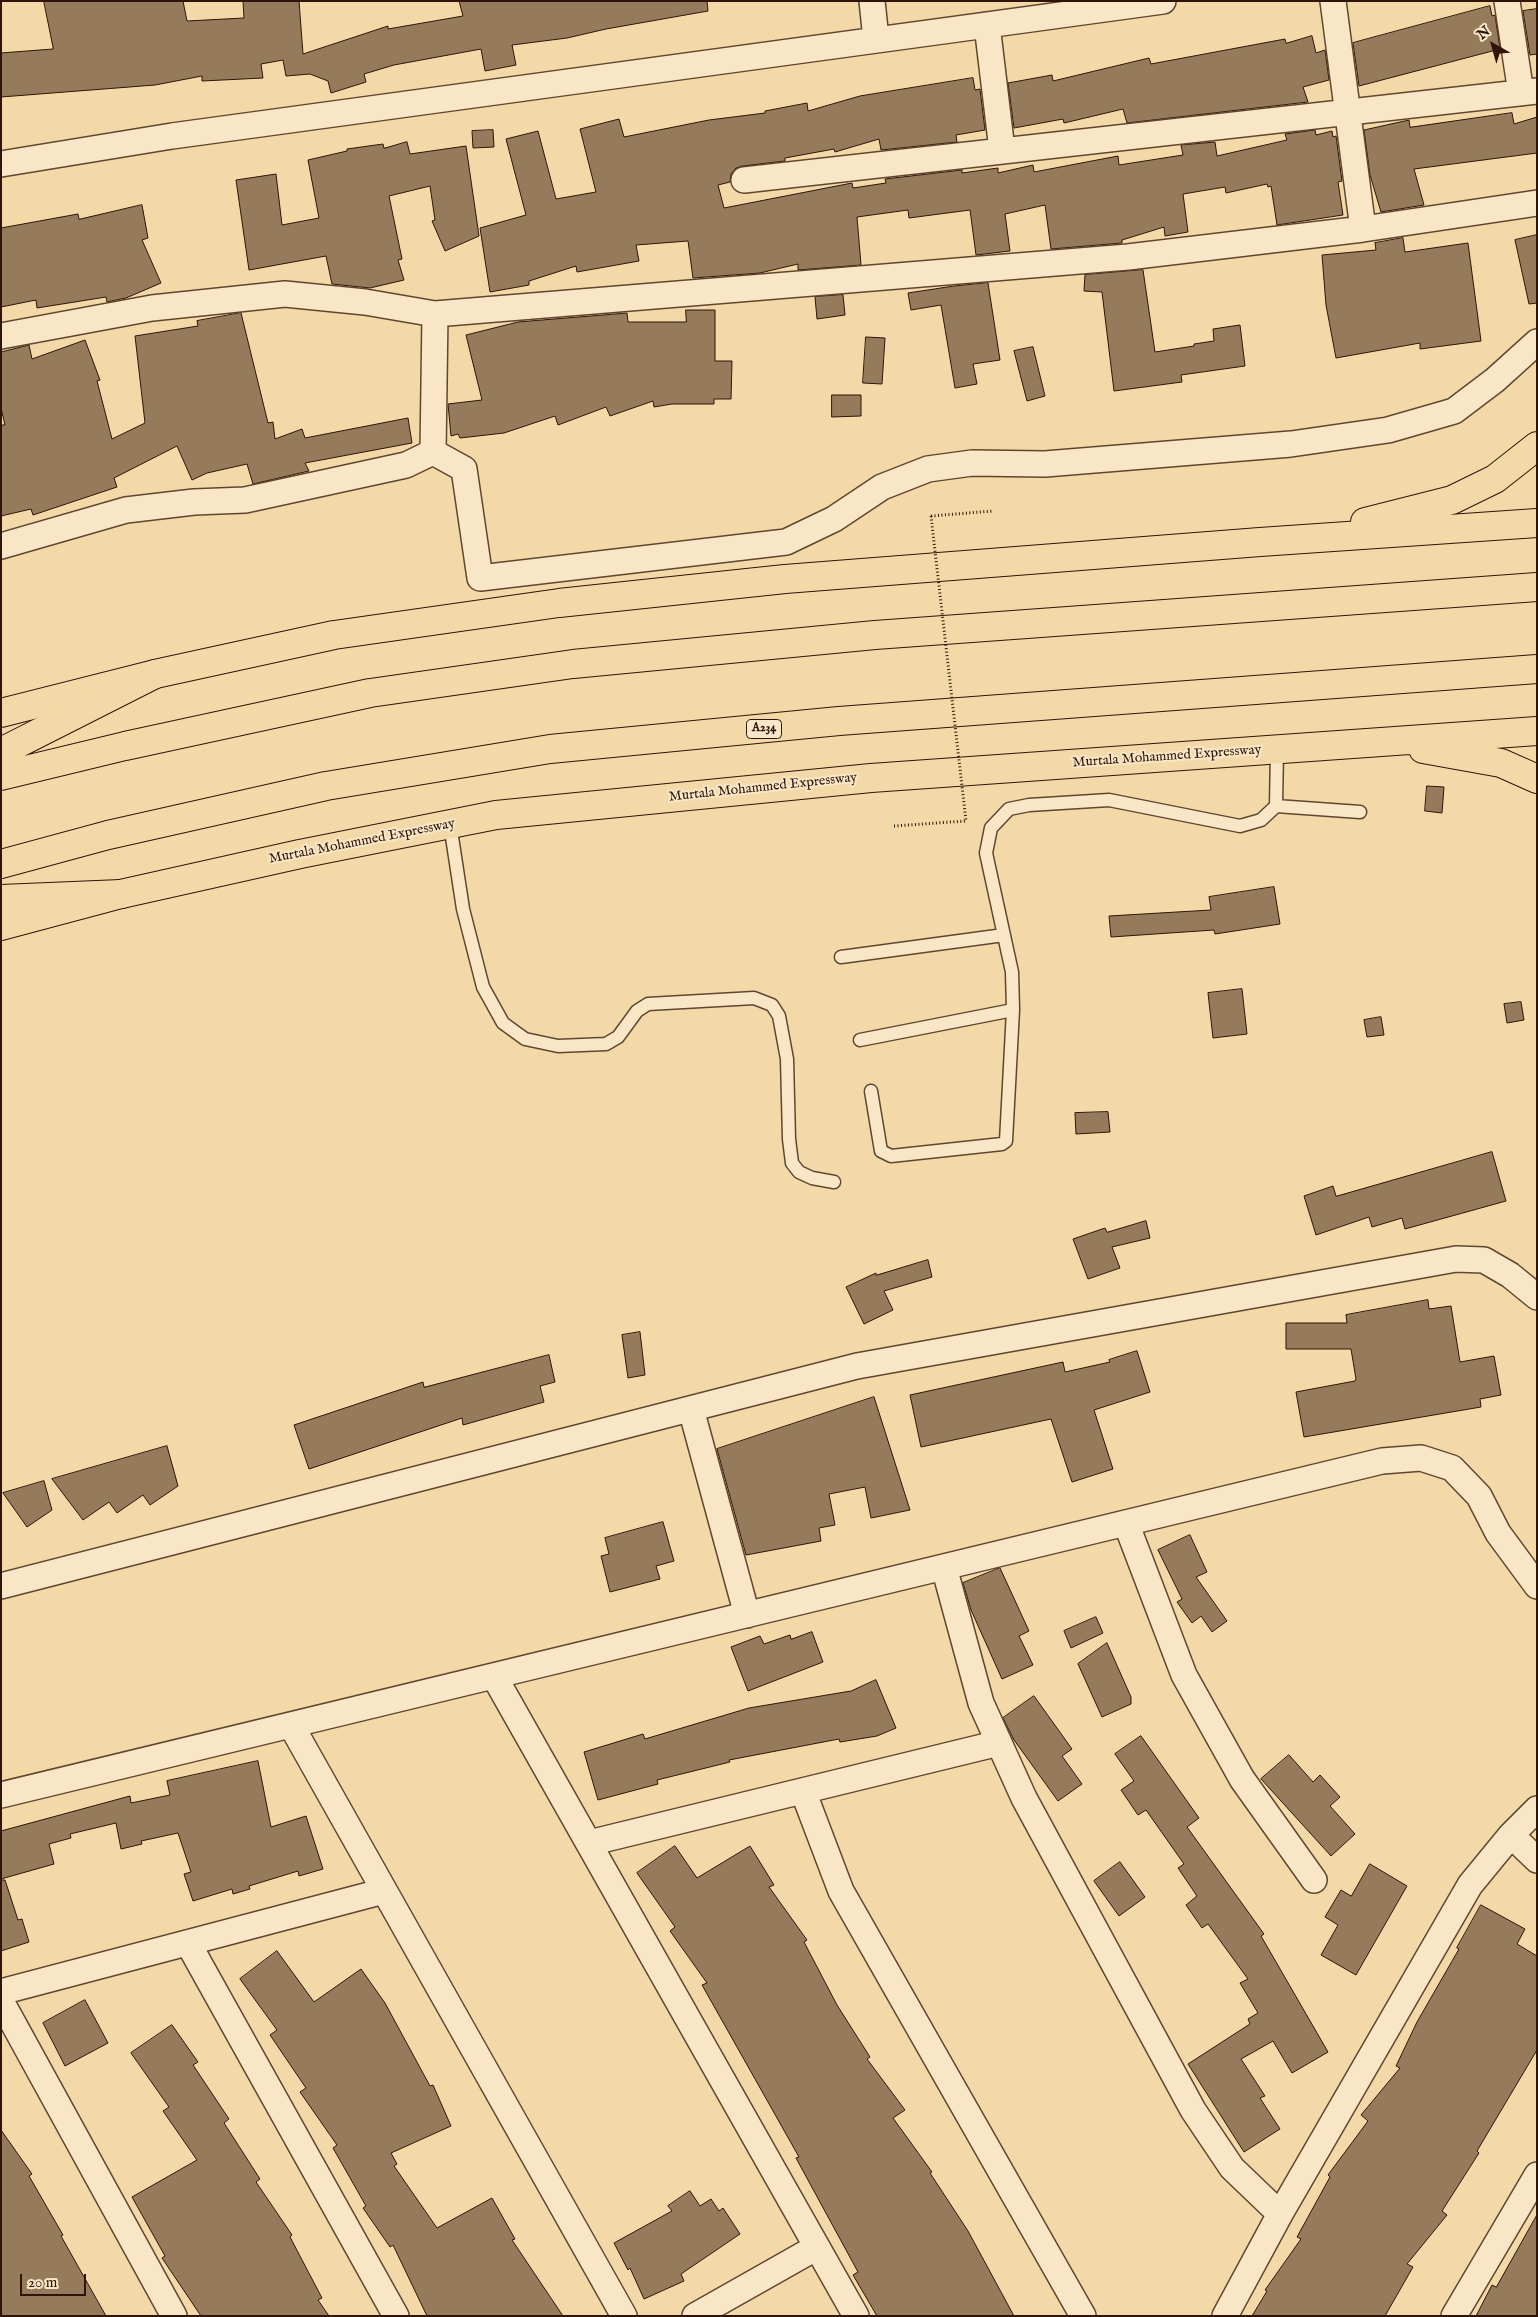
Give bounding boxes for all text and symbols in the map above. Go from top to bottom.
north arrow [1468,20,1518,70]
text: N [1473,22,1494,44]
road number: A234 [746,720,782,739]
street label: Murtala Mohammed Expressway [1072,742,1262,772]
street label: Murtala Mohammed Expressway [668,770,858,806]
street label: Murtala Mohammed Expressway [268,816,456,868]
scale bar [22,2264,89,2296]
text: 20 m [28,2273,57,2292]

